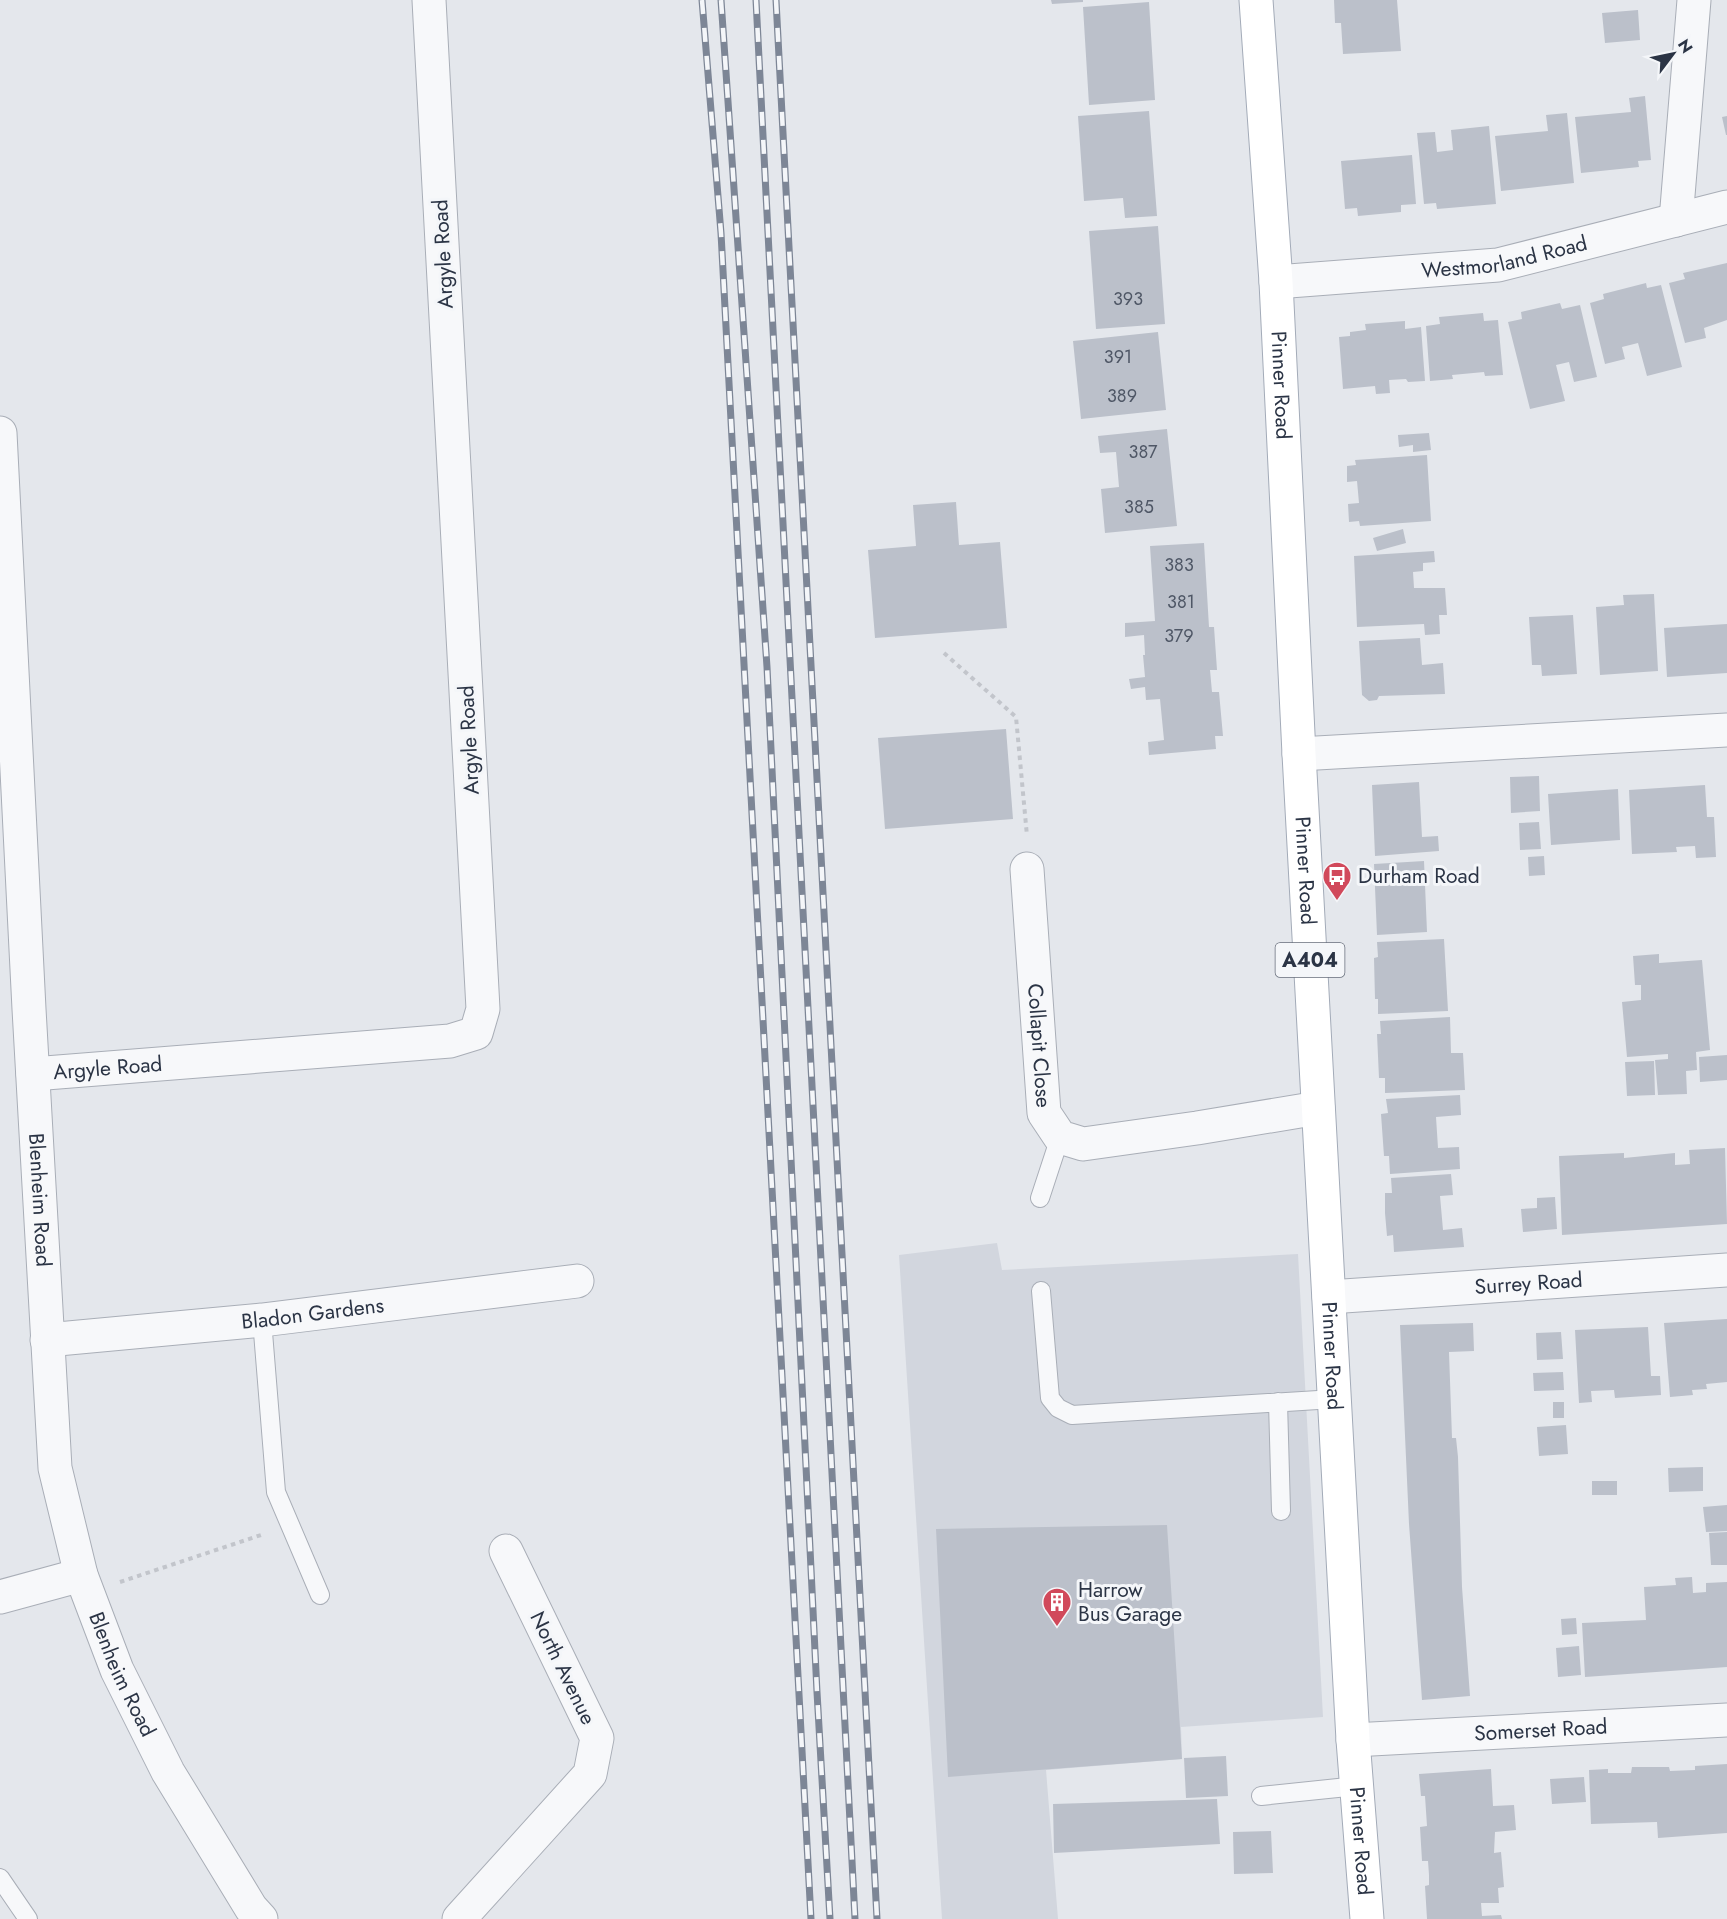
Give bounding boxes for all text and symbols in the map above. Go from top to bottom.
north arrow [1643,24,1703,84]
text: N [1672,35,1698,58]
street label: Argyle Road [425,199,461,309]
street label: Westmorland Road [1420,228,1590,286]
house number: 393 [1113,286,1143,312]
street label: Pinner Road [1263,330,1299,440]
house number: 391 [1104,344,1132,370]
house number: 389 [1107,383,1137,409]
house number: 387 [1129,439,1158,465]
house number: 385 [1124,494,1154,520]
house number: 383 [1164,552,1194,578]
house number: 381 [1167,589,1195,615]
house number: 379 [1164,623,1194,649]
street label: Argyle Road [451,685,487,795]
street label: Pinner Road [1287,815,1323,926]
bus stop icon: Durham Road [1321,860,1353,902]
place label: Durham Road [1358,861,1480,891]
road number: A404 [1276,943,1344,977]
street label: Collapit Close [1020,982,1059,1109]
street label: Argyle Road [52,1049,163,1087]
street label: Blenheim Road [21,1132,59,1268]
street label: Surrey Road [1474,1265,1583,1302]
street label: Bladon Gardens [240,1290,386,1337]
street label: Pinner Road [1314,1301,1350,1411]
place label: Harrow Bus Garage [1078,1575,1182,1629]
building icon: Harrow Bus Garage [1041,1586,1073,1628]
street label: North Avenue [523,1606,603,1730]
street label: Blenheim Road [81,1608,163,1742]
street label: Somerset Road [1473,1711,1608,1749]
street label: Pinner Road [1342,1786,1380,1896]

